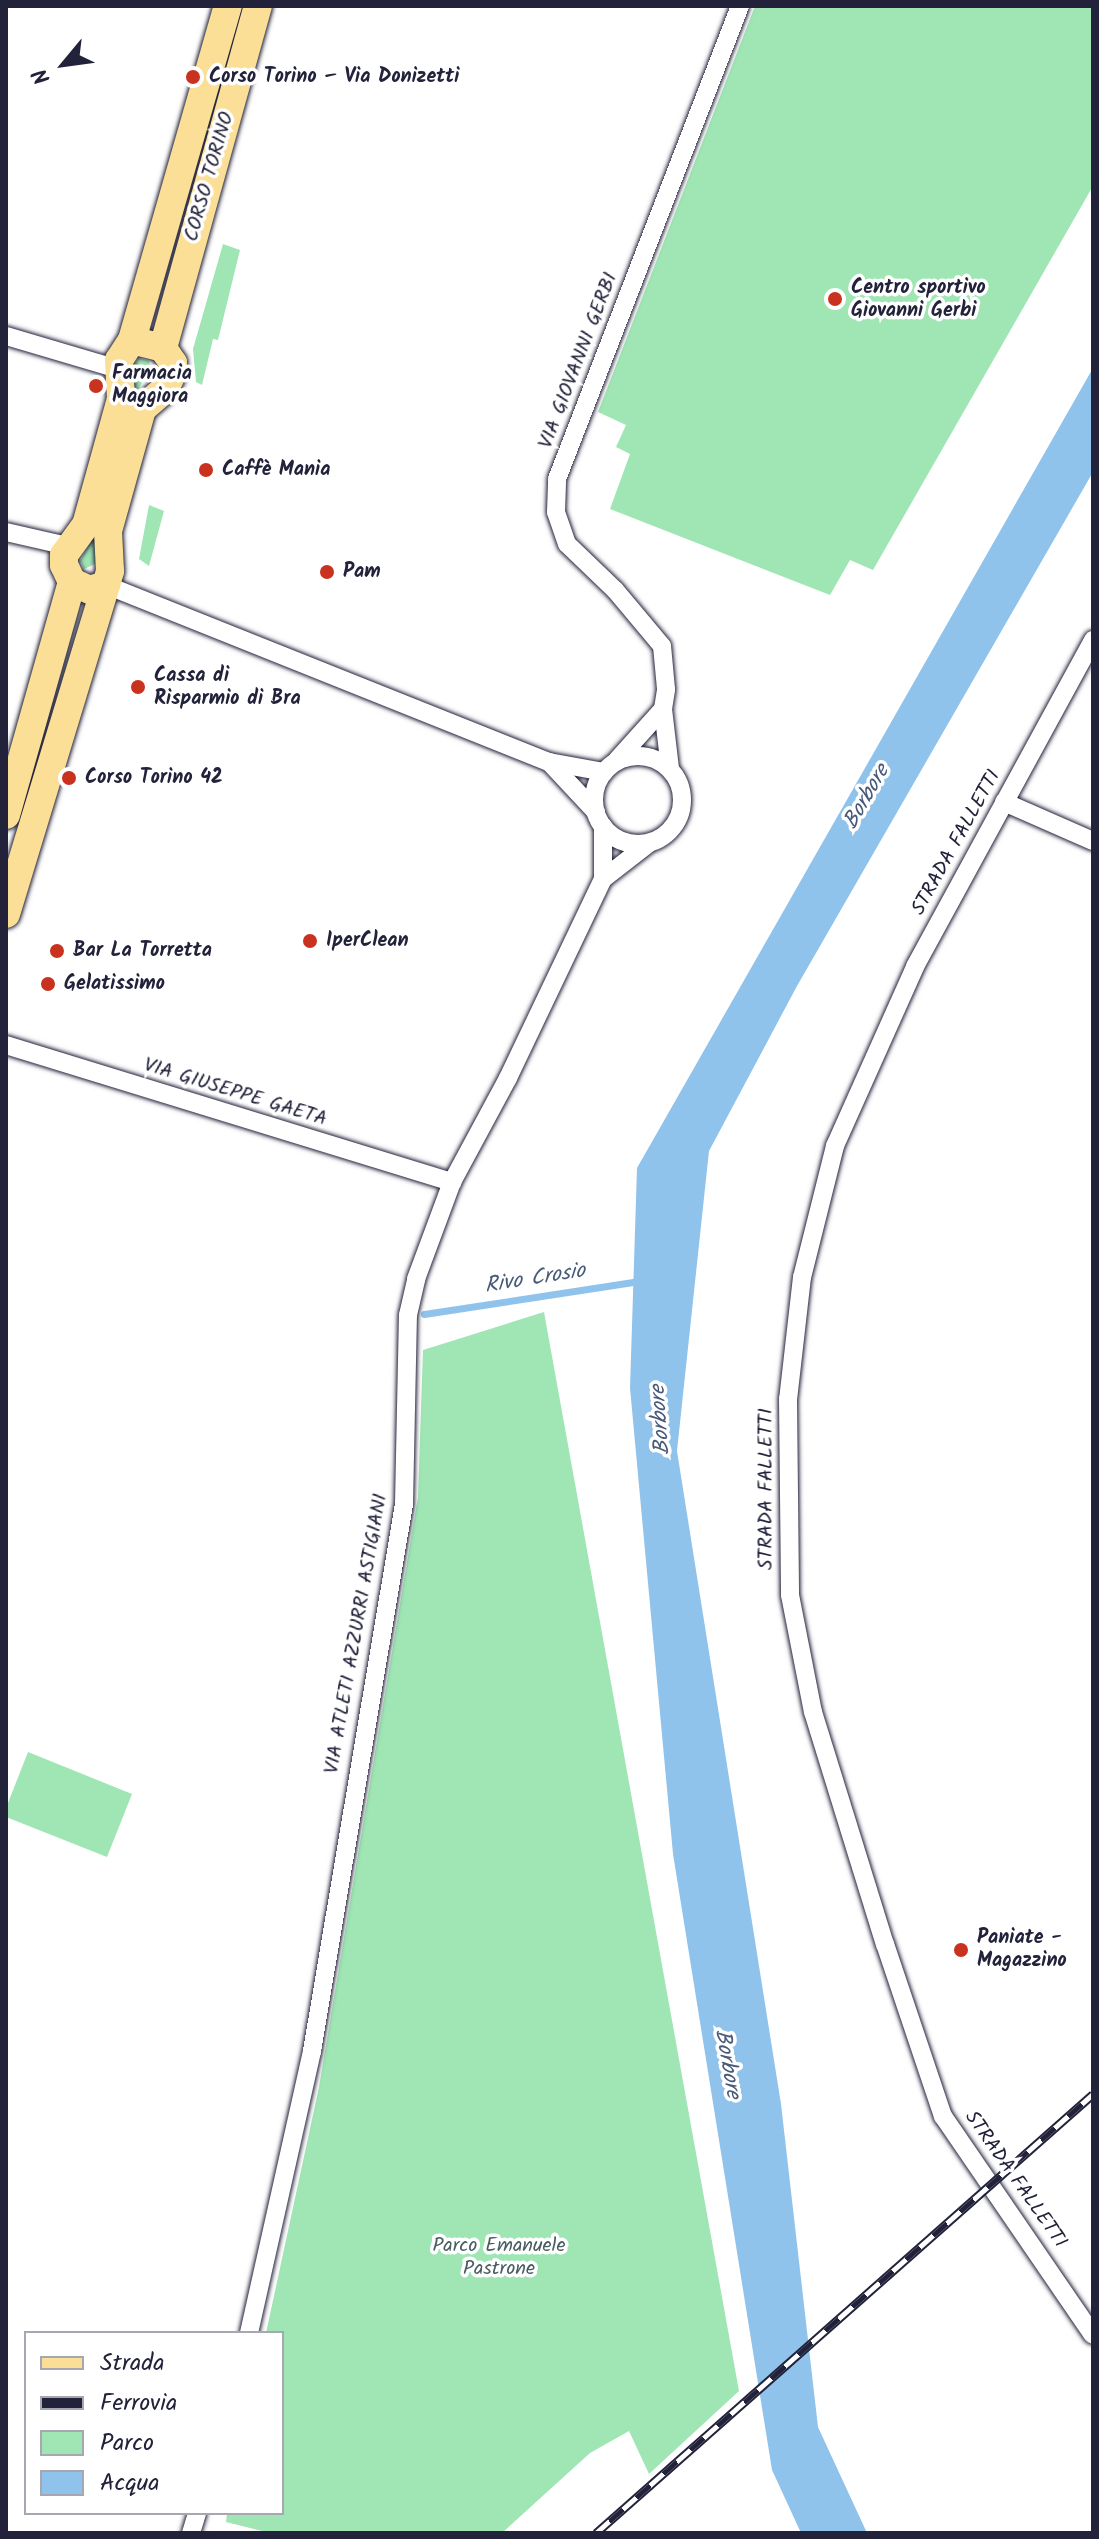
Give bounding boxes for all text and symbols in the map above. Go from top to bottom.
north arrow [24,24,104,104]
text: N [24,61,61,90]
place label: Corso Torino – Via Donizetti [209,65,459,89]
marker: Corso Torino – Via Donizetti [184,68,202,86]
street label: CORSO TORINO [180,110,240,244]
street label: VIA GIOVANNI GERBI [534,270,624,452]
place label: Centro sportivo Giovanni Gerbi [851,276,985,323]
marker: Centro sportivo Giovanni Gerbi [826,290,844,308]
place label: Farmacia Maggiora [112,362,192,409]
marker: Farmacia Maggiora [87,377,105,395]
place label: Caffè Mania [222,458,331,482]
marker: Caffè Mania [197,461,215,479]
place label: Pam [343,560,381,584]
marker: Pam [318,563,336,581]
place label: Cassa di Risparmio di Bra [154,664,301,711]
marker: Cassa di Risparmio di Bra [129,678,147,696]
water label: Borbore [838,760,896,834]
place label: Corso Torino 42 [85,766,223,790]
street label: STRADA FALLETTI [907,766,1007,920]
marker: Corso Torino 42 [60,769,78,787]
place label: IperClean [326,929,409,953]
marker: IperClean [301,932,319,950]
place label: Bar La Torretta [73,939,212,963]
marker: Bar La Torretta [48,942,66,960]
place label: Gelatissimo [64,972,165,996]
marker: Gelatissimo [39,975,57,993]
street label: VIA GIUSEPPE GAETA [141,1054,329,1132]
water label: Rivo Crosio [483,1258,587,1300]
water label: Borbore [645,1384,677,1456]
street label: STRADA FALLETTI [755,1408,779,1570]
street label: VIA ATLETI AZZURRI ASTIGIANI [321,1492,393,1776]
place label: Paniate - Magazzino [977,1926,1067,1973]
marker: Paniate - Magazzino [952,1941,970,1959]
water label: Borbore [708,2027,746,2101]
street label: STRADA FALLETTI [959,2107,1071,2253]
park label: Parco Emanuele Pastrone [432,2235,566,2282]
legend [24,2331,284,2515]
text: Strada [100,2344,164,2383]
text: Ferrovia [100,2384,177,2423]
text: Parco [100,2424,154,2463]
text: Acqua [100,2464,159,2503]

